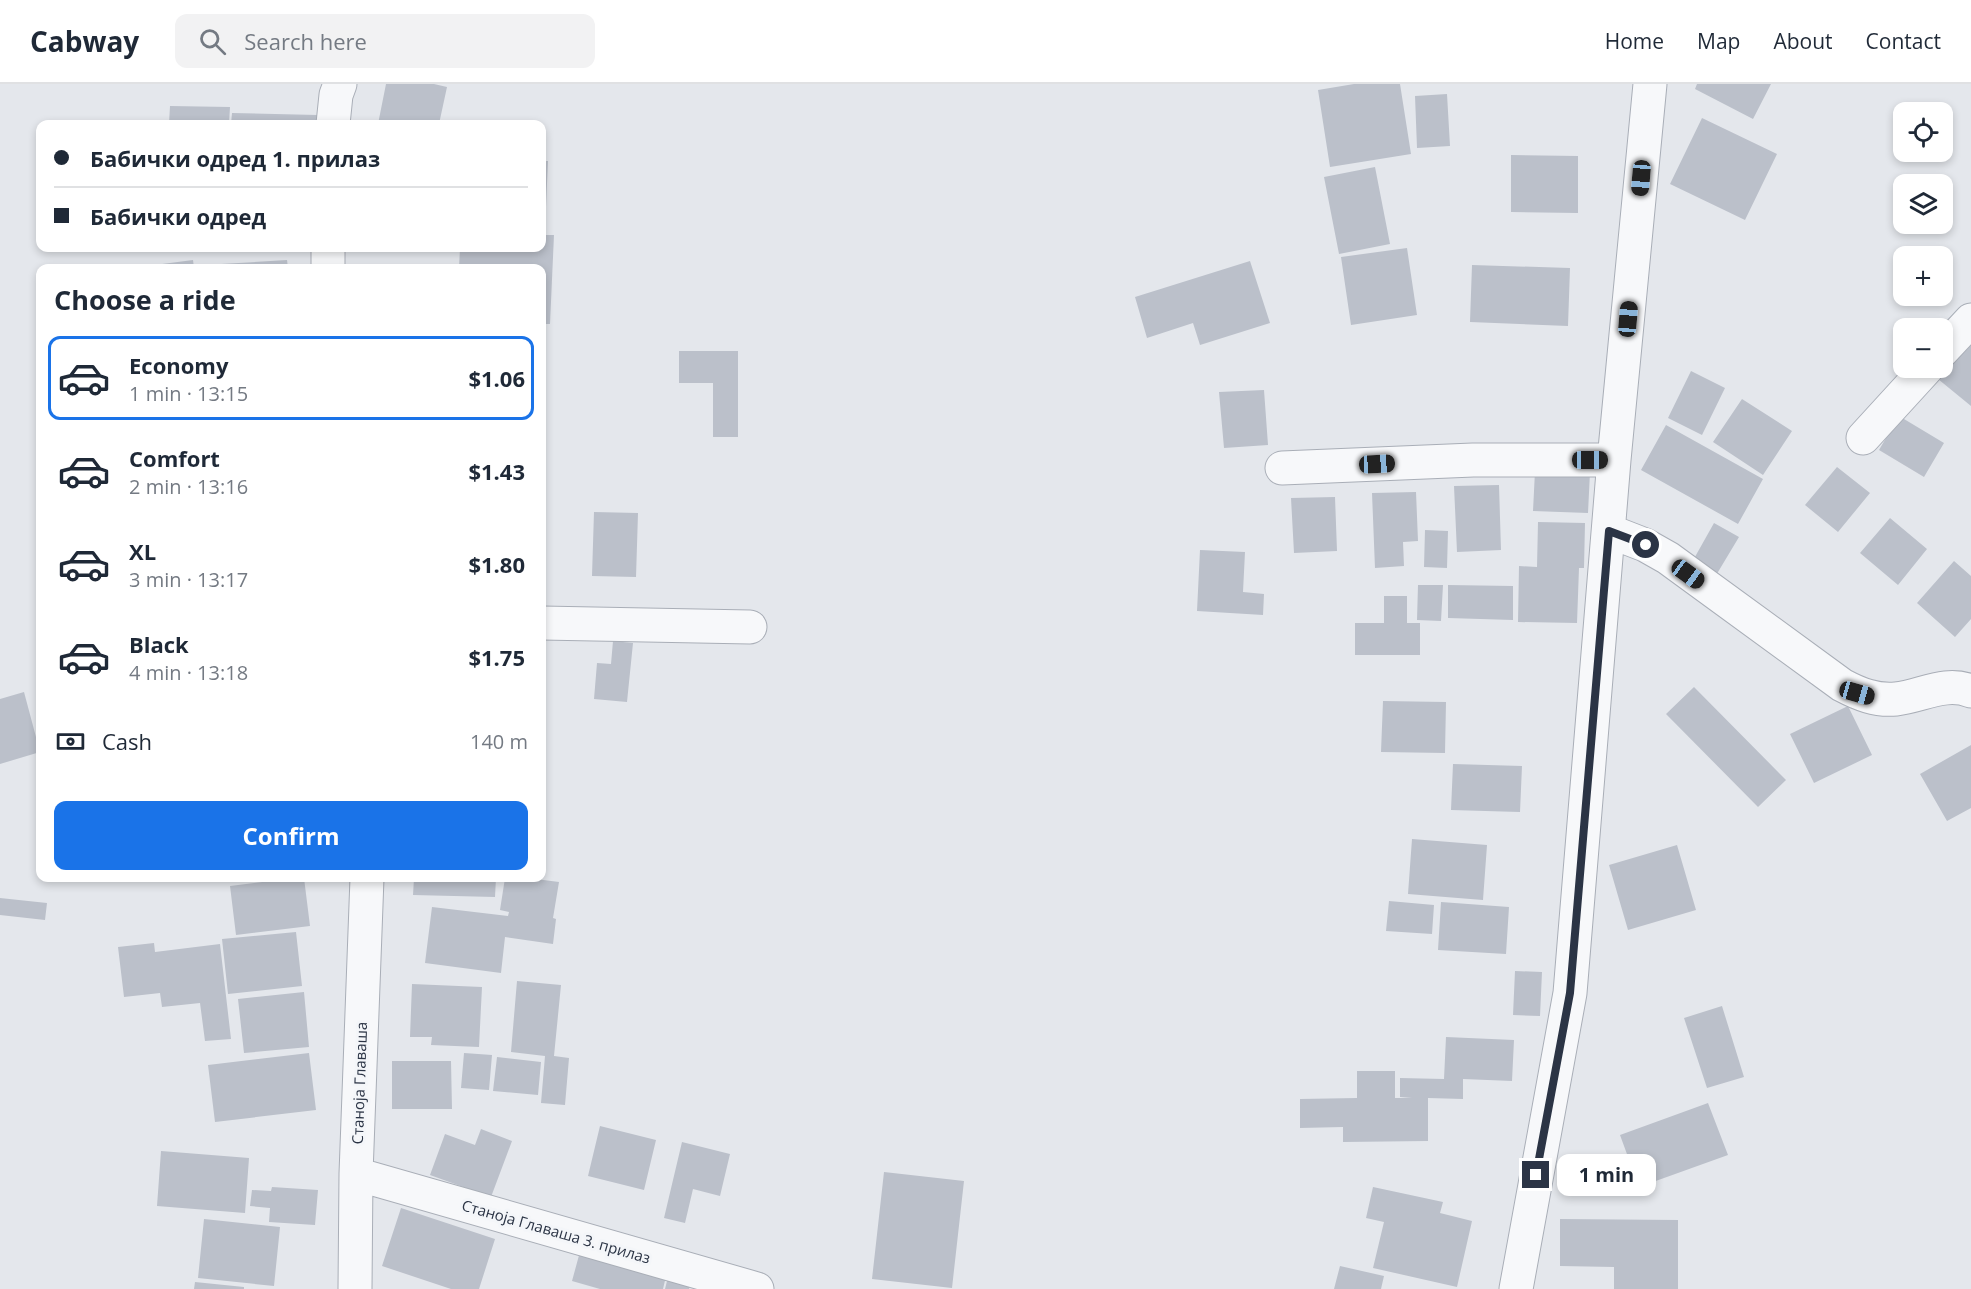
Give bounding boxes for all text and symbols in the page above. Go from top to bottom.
search box [175,14,595,68]
text: Cabway [30,22,139,60]
icon: search [196,25,229,58]
text: Search here [244,26,367,56]
text: Home [1605,27,1664,55]
text: Map [1697,27,1740,55]
text: About [1773,27,1833,55]
text: Contact [1866,27,1941,55]
map controls [1893,102,1953,378]
button: locate [1893,102,1953,162]
text: Бабички одред 1. прилаз [90,143,380,173]
car [1630,159,1652,197]
button: layers [1893,174,1953,234]
text: Бабички одред [90,201,266,231]
button: + [1893,246,1953,306]
text: Choose a ride [54,281,236,318]
car [1617,300,1639,338]
button: − [1893,318,1953,378]
text: Economy [129,350,228,380]
icon: car [57,351,111,405]
text: $1.06 [468,363,525,393]
text: 1 min · 13:15 [129,380,248,407]
text: Comfort [129,443,220,473]
icon: car [57,444,111,498]
car [1572,451,1608,469]
car [1359,454,1395,474]
text: $1.43 [468,456,525,486]
text: 2 min · 13:16 [129,473,248,500]
route start [1632,531,1659,558]
text: XL [129,536,156,566]
icon: car [57,537,111,591]
text: $1.80 [468,549,525,579]
car [1668,556,1708,592]
text: 3 min · 13:17 [129,566,248,593]
text: Black [129,629,189,659]
icon: car [57,630,111,684]
text: $1.75 [468,642,525,672]
text: 4 min · 13:18 [129,659,248,686]
car [1837,679,1877,707]
icon: cash [54,725,87,758]
text: Cash [102,726,152,756]
text: 140 m [470,728,528,755]
button: Confirm [54,801,528,870]
street label: Станоја Главаша [347,1021,371,1145]
callout: 1 min [1557,1154,1656,1196]
route end [1522,1161,1549,1188]
text: 1 min [1579,1161,1634,1188]
street label: Станоја Главаша 3. прилаз [460,1195,653,1268]

